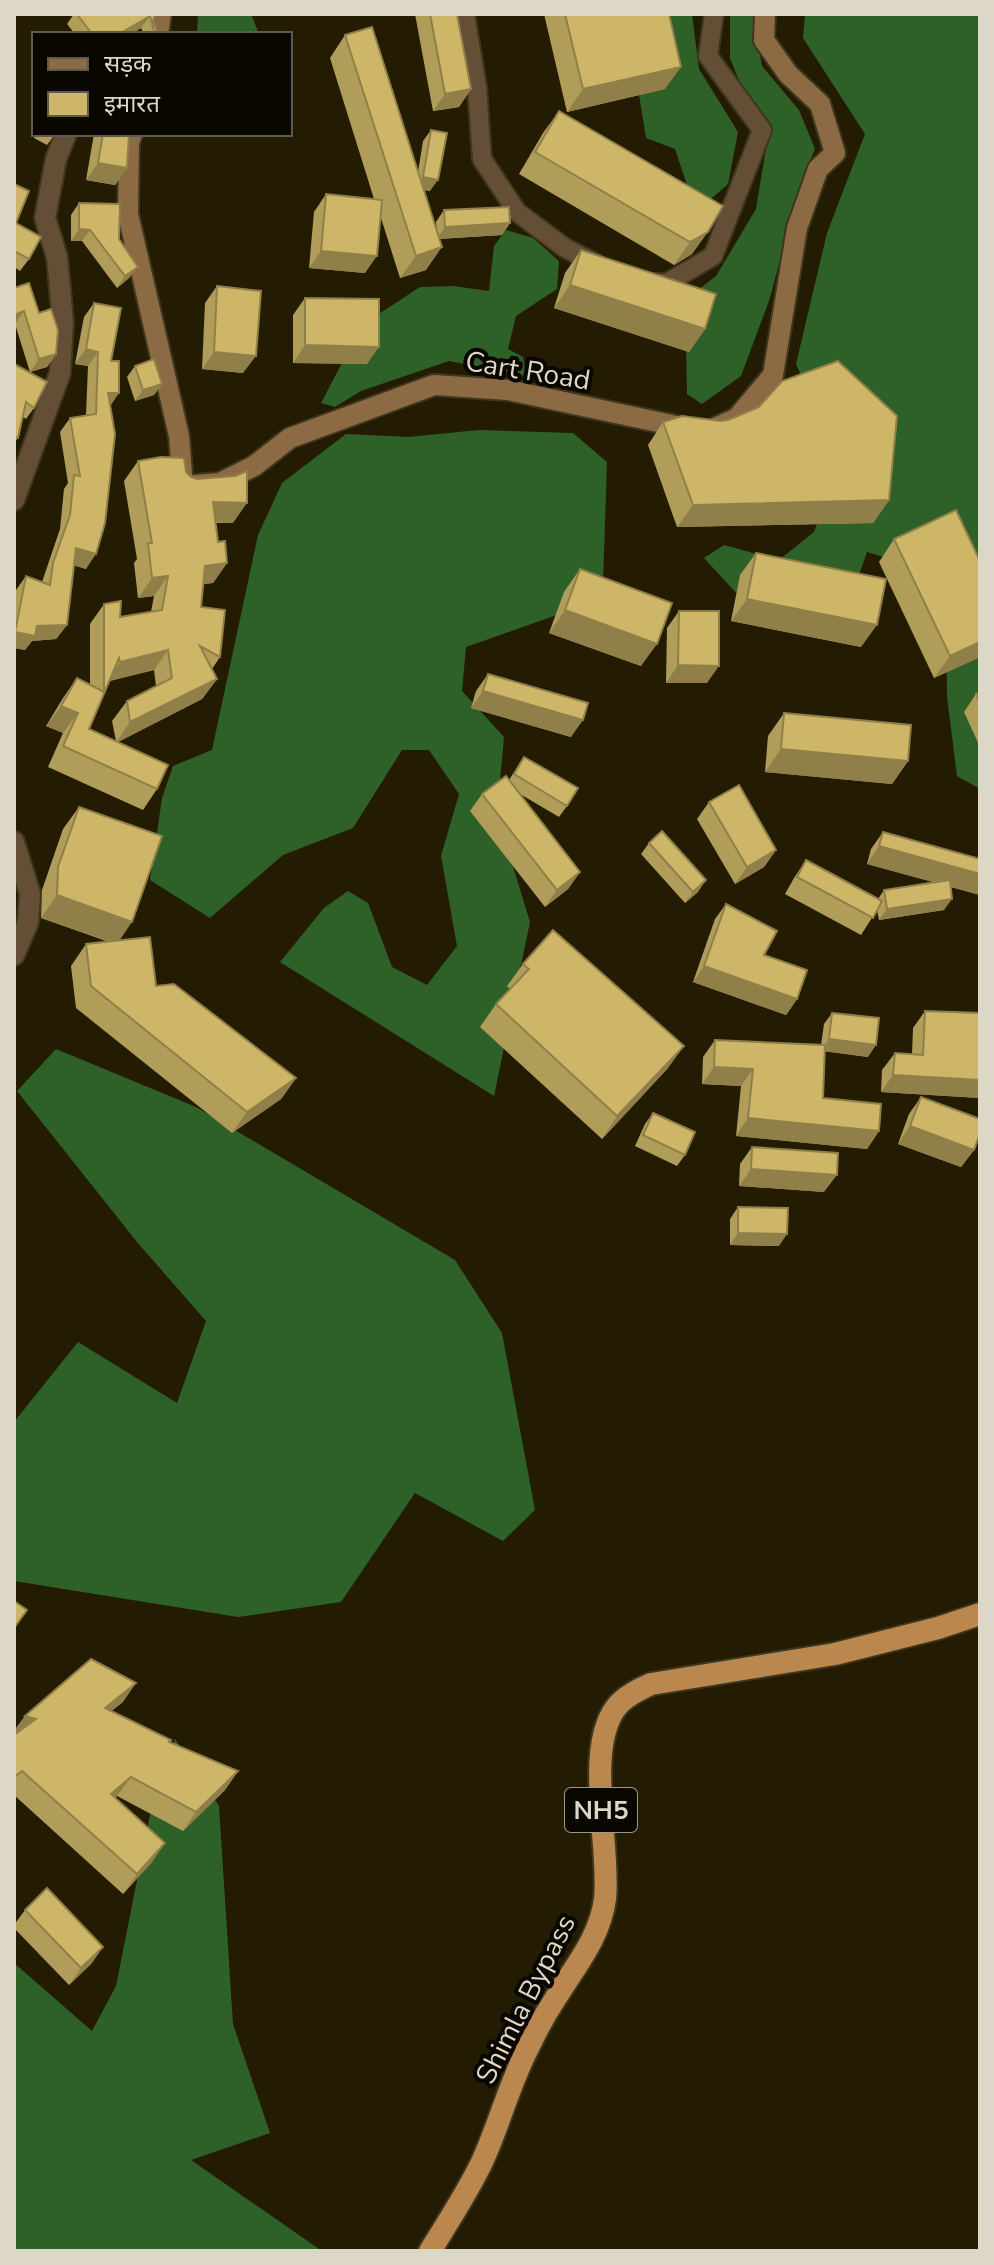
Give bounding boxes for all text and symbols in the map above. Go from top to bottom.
legend [32,32,292,136]
text: सड़क [104,48,152,80]
text: इमारत [104,88,161,120]
street label: Cart Road [463,342,593,400]
road number: NH5 [565,1788,637,1832]
street label: Shimla Bypass [467,1908,585,2091]

